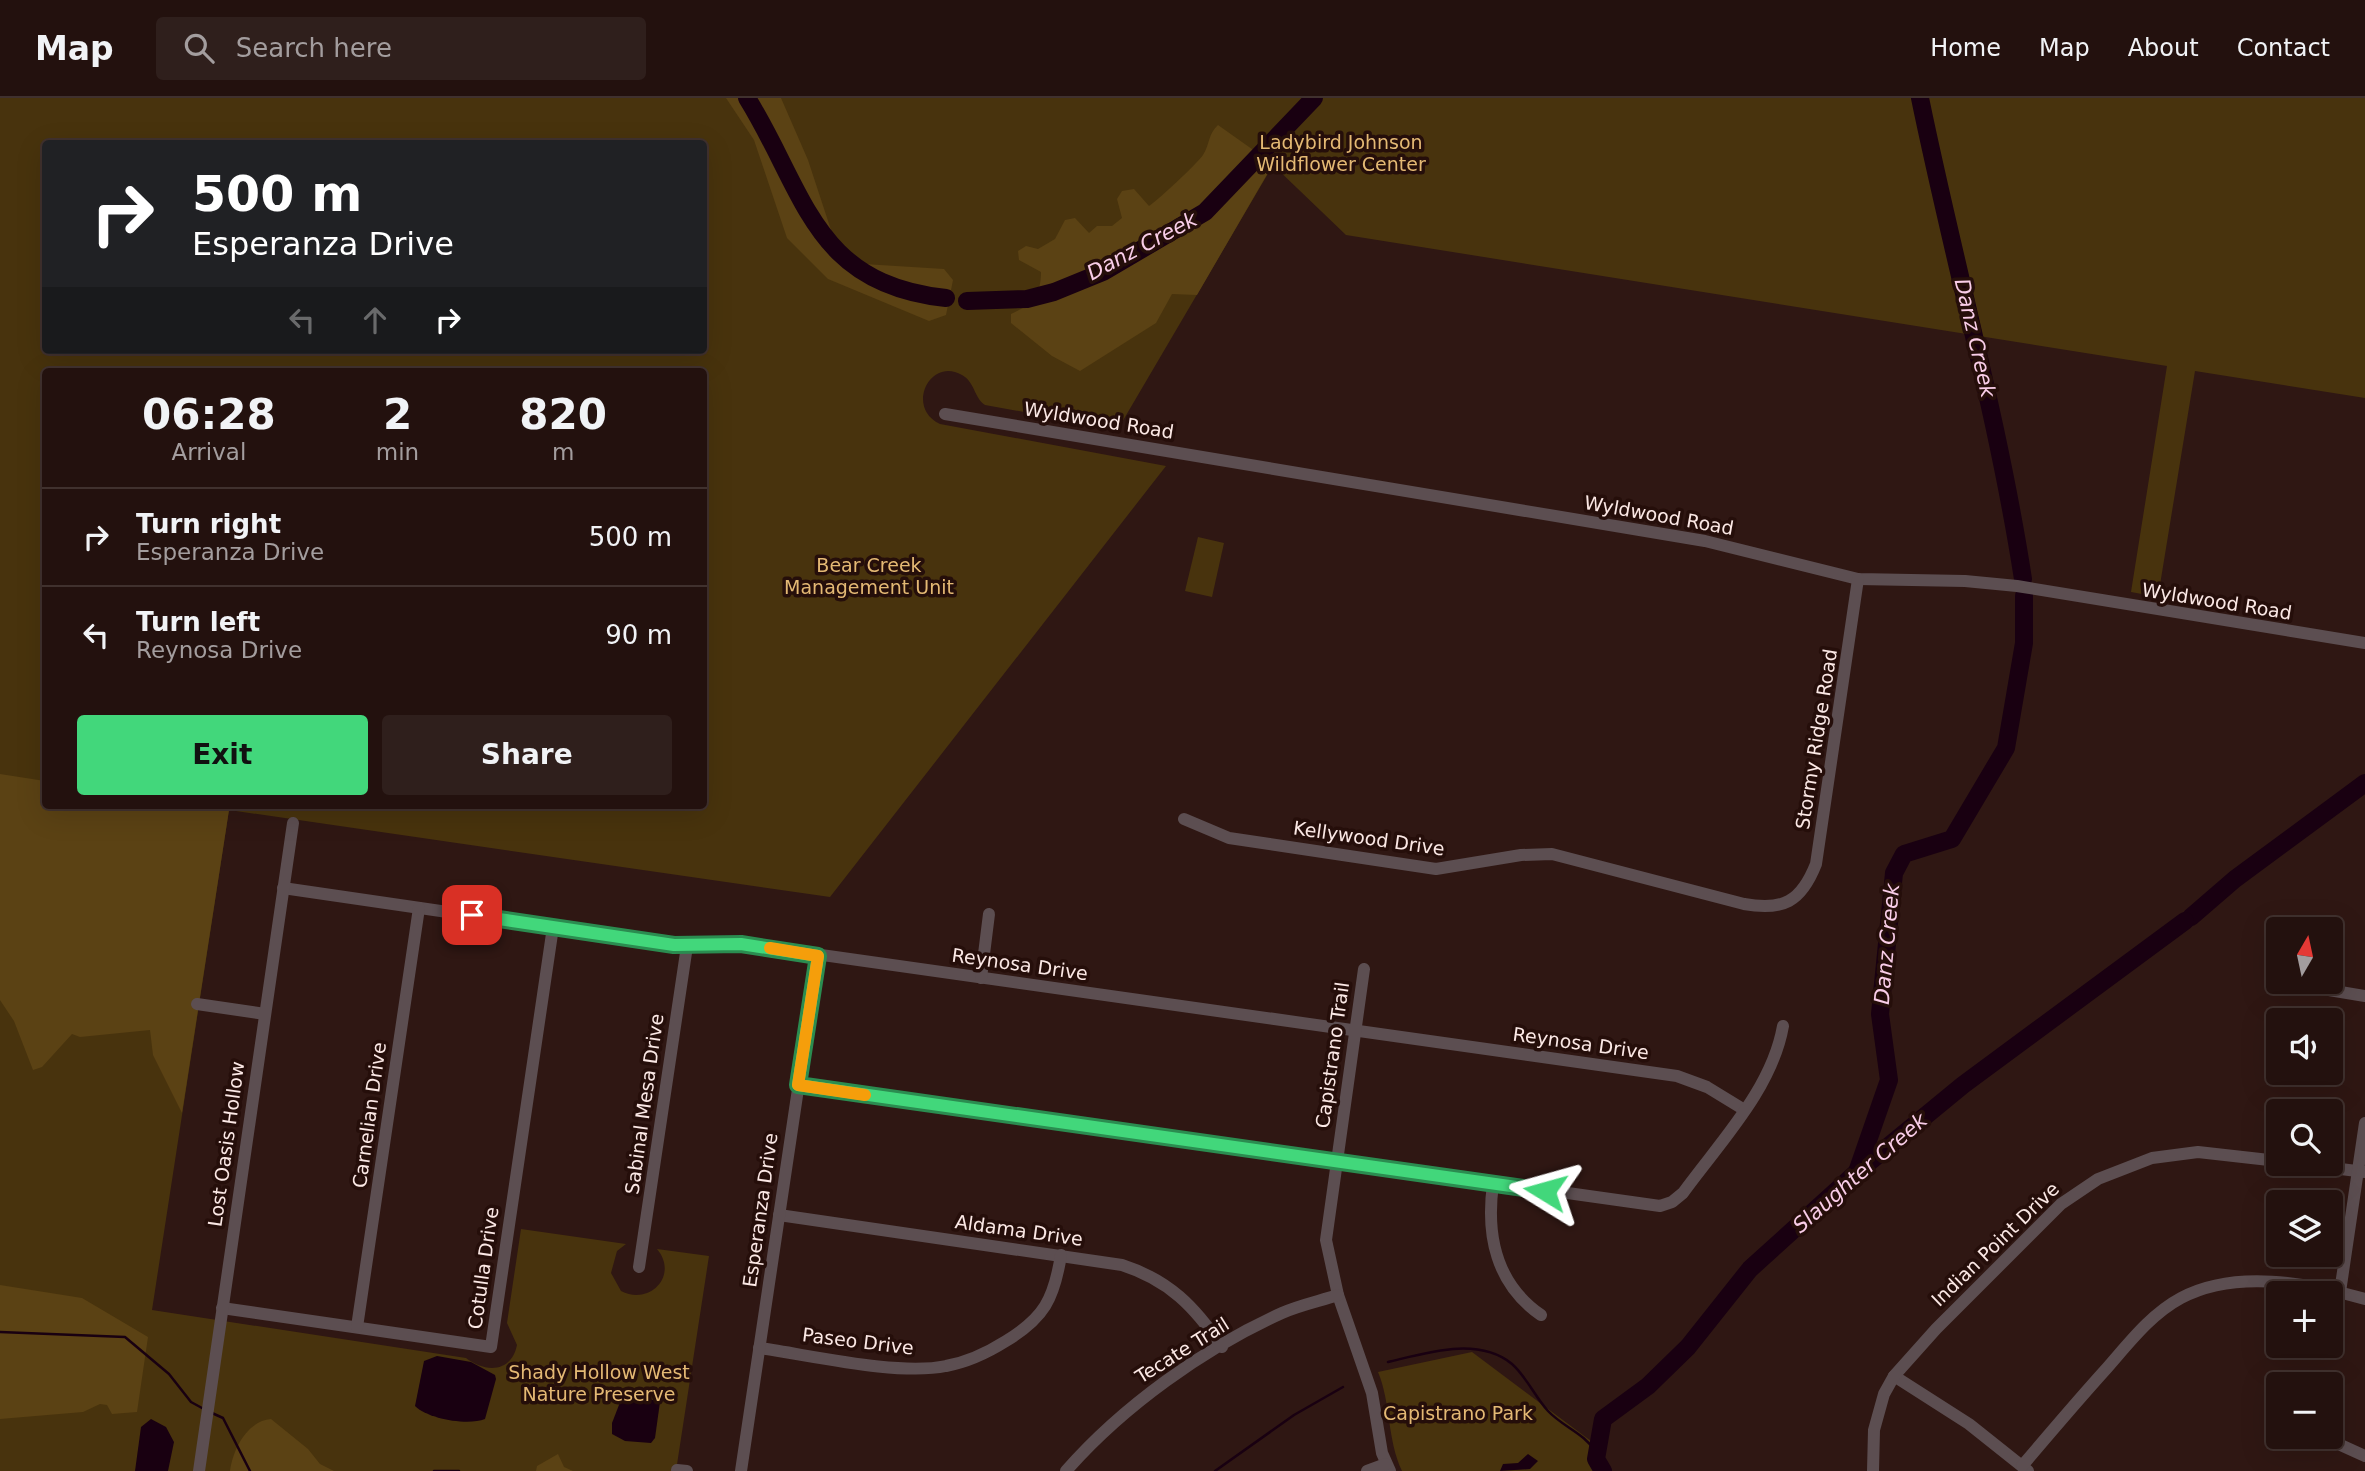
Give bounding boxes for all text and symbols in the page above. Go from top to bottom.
search box [156,17,646,80]
text: Map [35,29,114,68]
icon: search [180,29,218,67]
text: Search here [236,33,392,63]
text: Home [1930,34,2001,62]
text: Map [2039,34,2090,62]
text: About [2128,34,2199,62]
text: Contact [2237,34,2330,62]
park label: Ladybird Johnson Wildflower Center [1256,131,1426,175]
text: 500 m [192,166,362,223]
icon: right [77,168,168,259]
water label: Danz Creek [1083,207,1202,285]
text: Esperanza Drive [192,225,454,263]
water label: Danz Creek [1950,276,2001,401]
icon: left [283,301,321,339]
icon: ahead [356,301,394,339]
icon: right [429,301,467,339]
text: 06:28 [142,390,276,439]
text: 2 [383,390,412,439]
text: 820 [519,390,607,439]
street label: Wyldwood Road [1022,397,1176,443]
text: Arrival [172,439,246,465]
text: min [376,439,419,465]
text: m [552,439,574,465]
street label: Wyldwood Road [1582,491,1736,539]
text: Turn right [136,509,281,539]
icon: right [77,518,115,556]
text: 500 m [589,522,672,552]
text: Esperanza Drive [136,539,324,565]
park label: Bear Creek Management Unit [784,554,954,598]
street label: Wyldwood Road [2140,578,2294,624]
text: Turn left [136,607,260,637]
icon: left [77,616,115,654]
text: 90 m [605,620,672,650]
text: Reynosa Drive [136,637,302,663]
street label: Stormy Ridge Road [1791,647,1841,831]
button: Exit [77,715,368,795]
button: Share [382,715,672,795]
street label: Kellywood Drive [1292,816,1446,860]
water label: Danz Creek [1870,882,1904,1005]
pin [442,885,502,945]
icon: arrive [453,896,491,934]
north arrow [2266,917,2343,994]
map controls [2266,917,2343,1449]
street label: Reynosa Drive [951,944,1089,984]
street label: Capistrano Trail [1311,980,1353,1130]
button: sound [2266,1008,2343,1085]
street label: Sabinal Mesa Drive [620,1012,668,1196]
street label: Reynosa Drive [1512,1023,1650,1063]
street label: Carnelian Drive [348,1041,390,1189]
street label: Lost Oasis Hollow [204,1060,248,1228]
button: search [2266,1099,2343,1176]
water label: Slaughter Creek [1788,1108,1933,1238]
street label: Esperanza Drive [738,1131,782,1289]
position arrow [1508,1154,1582,1228]
street label: Indian Point Drive [1927,1178,2063,1310]
button: layers [2266,1190,2343,1267]
street label: Cotulla Drive [464,1205,502,1331]
street label: Aldama Drive [954,1210,1084,1250]
button: + [2266,1281,2343,1358]
street label: Tecate Trail [1130,1313,1233,1388]
street label: Paseo Drive [801,1323,915,1359]
park label: Shady Hollow West Nature Preserve [508,1361,690,1405]
button: − [2266,1372,2343,1449]
park label: Capistrano Park [1383,1402,1533,1424]

